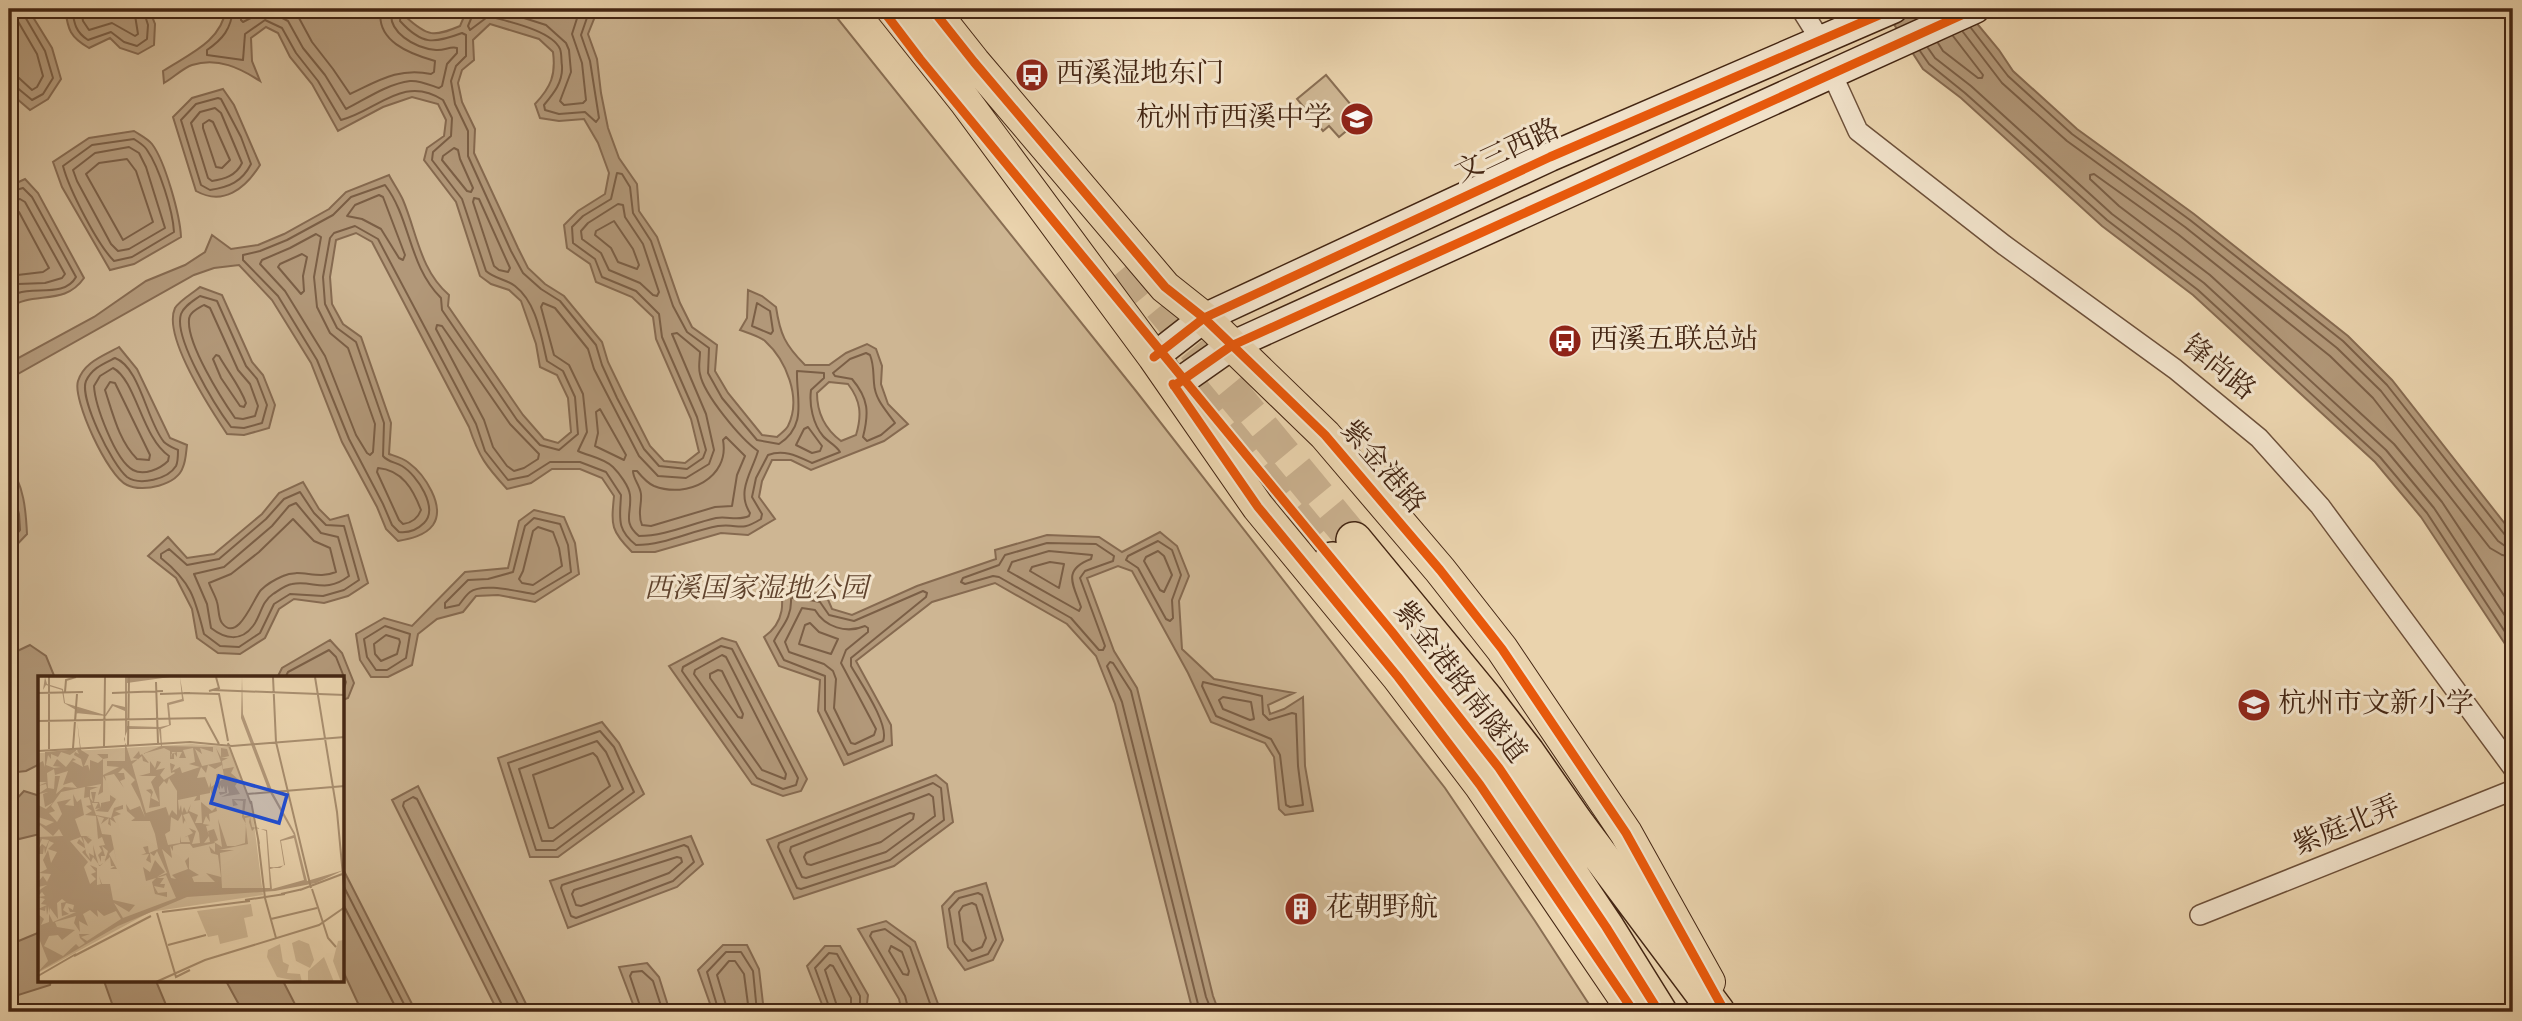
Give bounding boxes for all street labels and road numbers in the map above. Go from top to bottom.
street label: 文三西路 [1449,110,1567,194]
street label: 锋尚路 [2173,327,2263,411]
street label: 紫金港路 [1330,413,1434,523]
street label: 紫金港路南隧道 [1383,593,1535,773]
street label: 紫庭北弄 [2288,787,2406,867]

